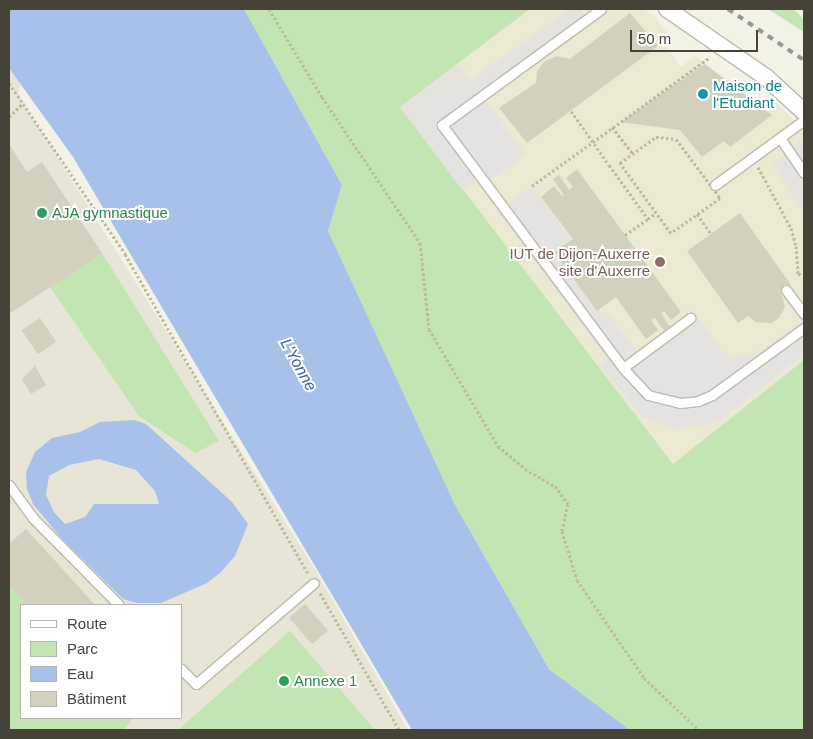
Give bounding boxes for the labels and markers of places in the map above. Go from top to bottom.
place label: Maison de l'Etudiant [713,76,782,111]
marker: Maison de l'Etudiant [697,88,709,100]
place label: AJA gymnastique [52,204,169,222]
marker: AJA gymnastique [36,207,48,219]
place label: IUT de Dijon-Auxerre site d'Auxerre [509,244,650,279]
marker: IUT de Dijon-Auxerre site d'Auxerre [654,256,666,268]
place label: Annexe 1 [294,672,357,690]
marker: Annexe 1 [278,675,290,687]

